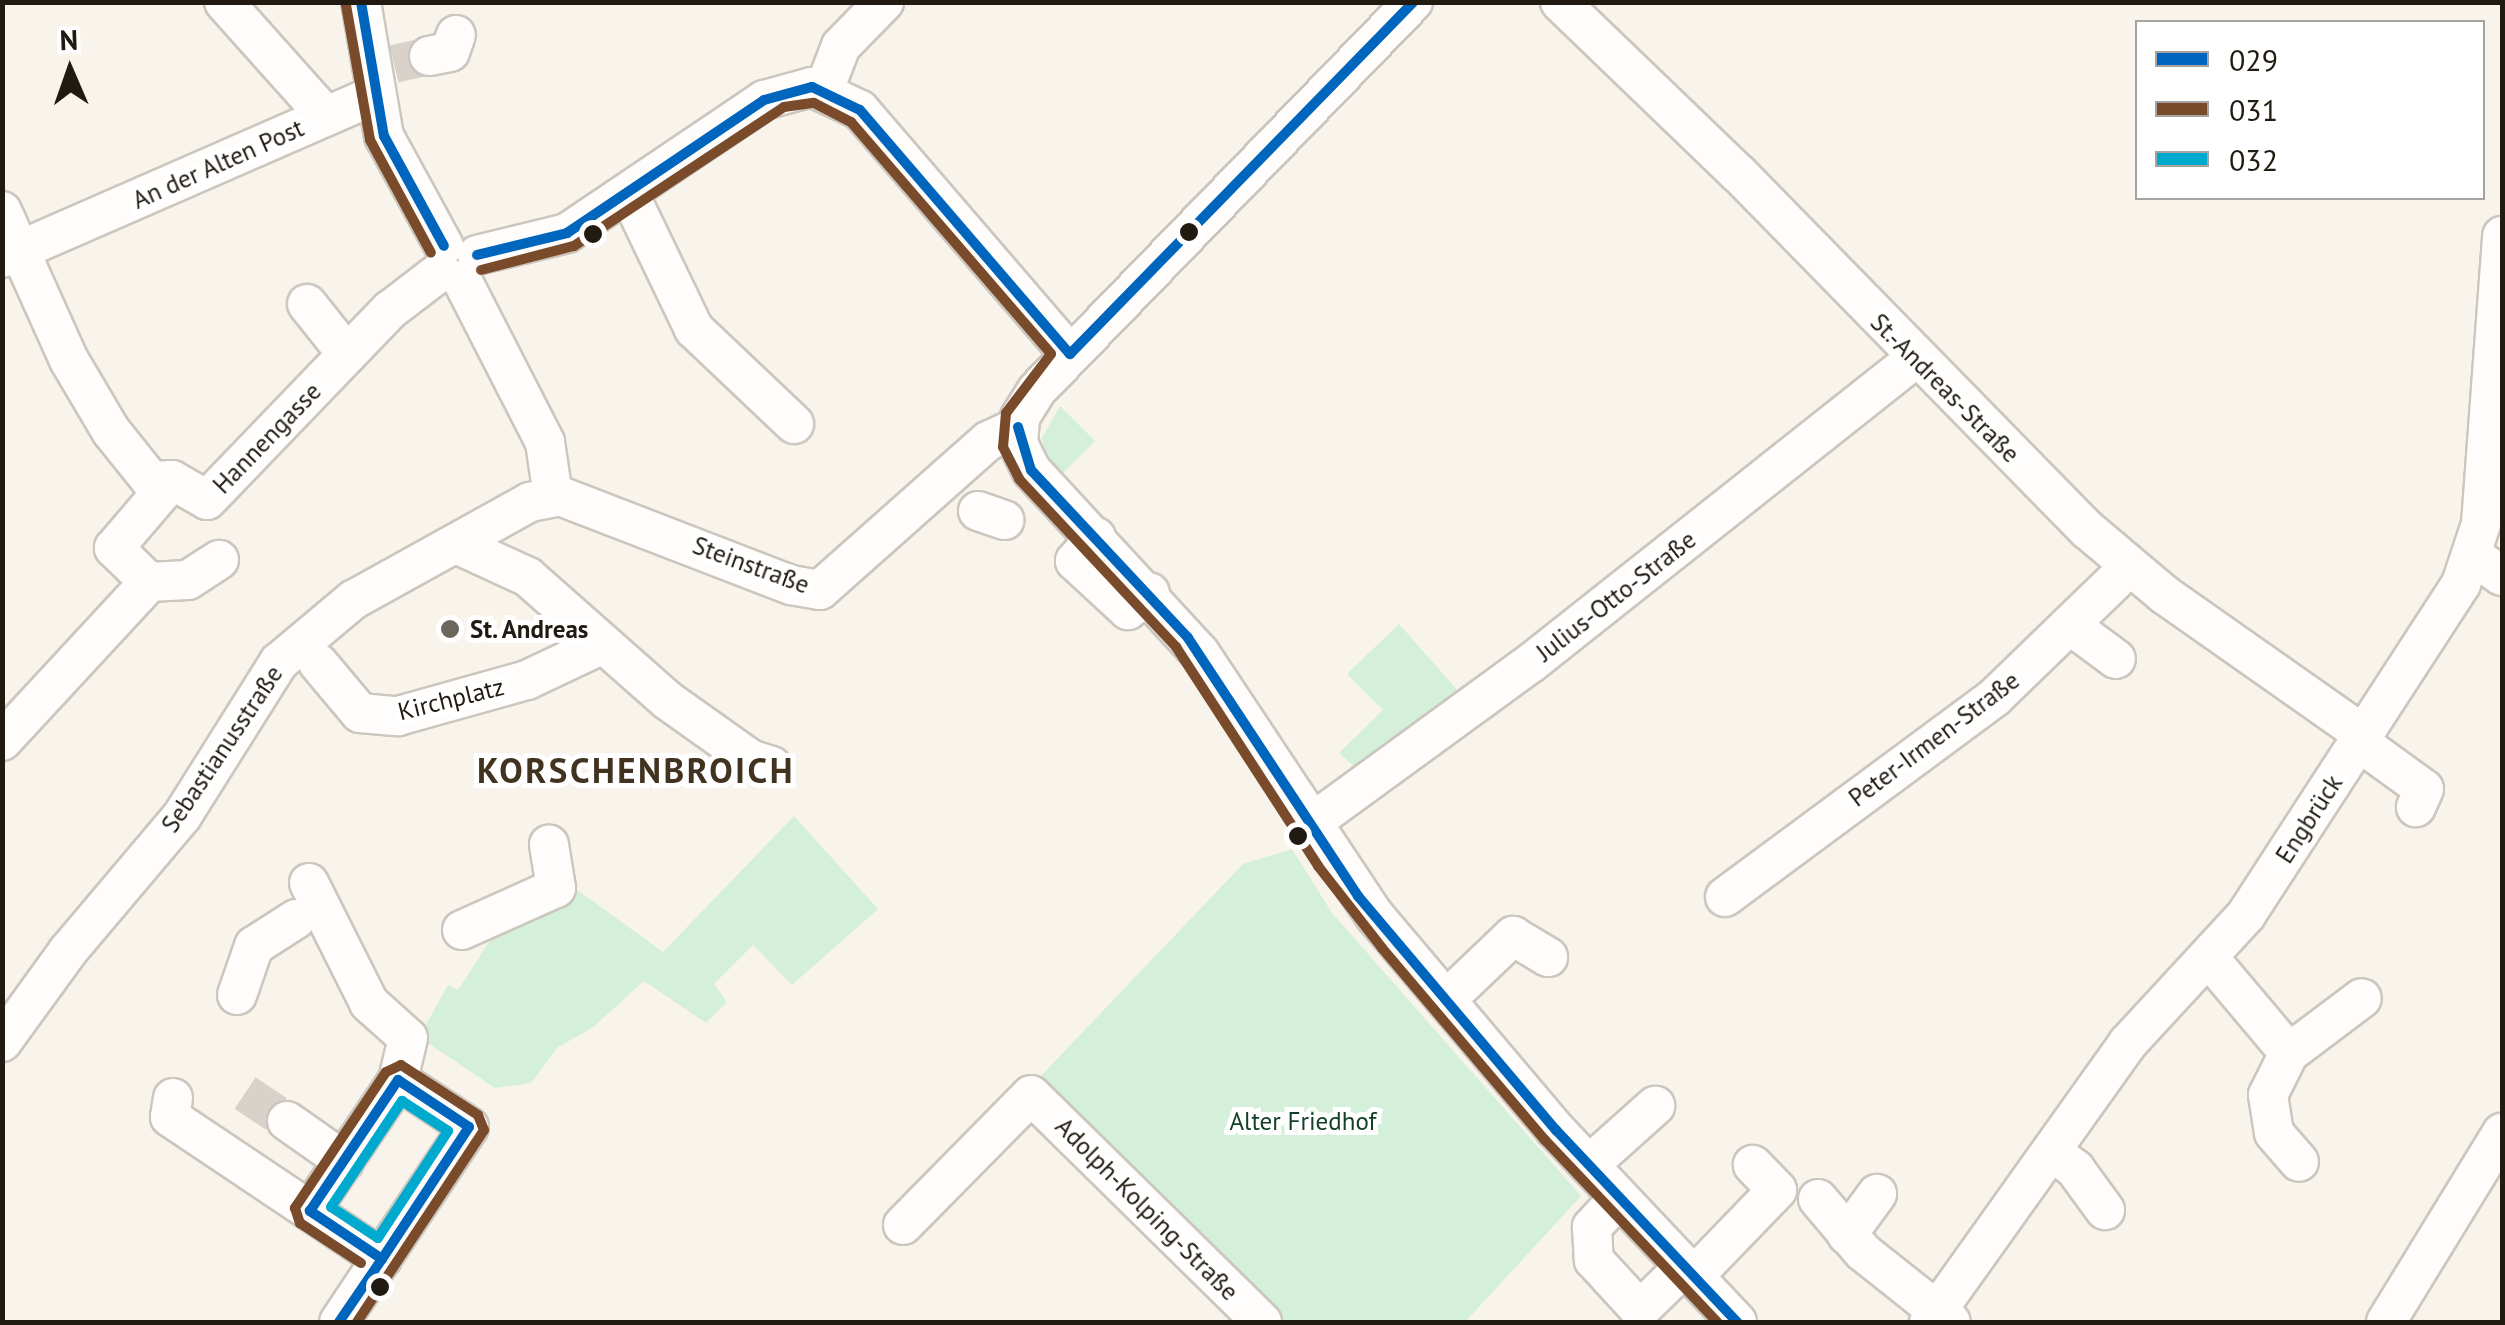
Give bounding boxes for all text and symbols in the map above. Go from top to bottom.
north arrow [20,20,120,120]
legend [2135,20,2485,200]
text: N [59,21,79,58]
text: 029 [2229,40,2278,79]
text: 031 [2229,90,2278,129]
street label: An der Alten Post [127,113,309,215]
text: 032 [2229,140,2278,179]
unlabelled marker [1179,222,1199,242]
unlabelled marker [583,224,603,244]
street label: St.-Andreas-Straße [1864,307,2026,469]
street label: Hannengasse [207,376,327,500]
street label: Julius-Otto-Straße [1530,524,1702,668]
street label: Steinstraße [689,530,813,600]
place label: St. Andreas [470,614,591,644]
marker: St. Andreas [439,618,461,640]
street label: Sebastianusstraße [155,660,289,838]
street label: Peter-Irmen-Straße [1843,665,2025,813]
street label: Kirchplatz [395,671,507,727]
district label: KORSCHENBROICH [477,749,795,791]
street label: Engbrück [2269,769,2349,869]
unlabelled marker [1288,826,1308,846]
park label: Alter Friedhof [1229,1106,1377,1136]
street label: Adolph-Kolping-Straße [1049,1111,1245,1307]
unlabelled marker [370,1277,390,1297]

